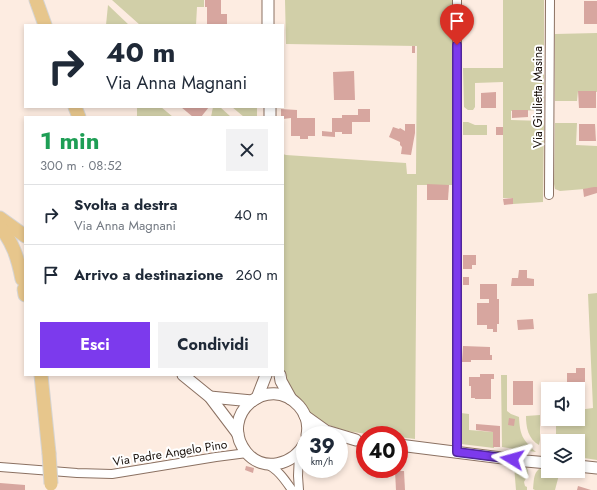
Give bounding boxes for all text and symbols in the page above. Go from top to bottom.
pin [440,4,474,45]
icon: arrive [446,10,468,32]
text: 40 m [106,32,175,73]
icon: right [40,40,92,92]
street label: Via Giulietta Masina [529,46,547,148]
text: Via Anna Magnani [106,70,247,96]
text: 1 min [40,123,100,158]
button: close [226,129,268,171]
text: 300 m · 08:52 [40,156,122,175]
text: Svolta a destra [74,194,178,216]
icon: right [40,204,62,226]
text: 40 m [234,204,268,226]
text: Via Anna Magnani [74,216,176,235]
icon: arrive [40,264,62,286]
text: Arrivo a destinazione [74,264,223,286]
text: 260 m [235,264,278,286]
button: Esci [40,322,150,368]
button: Condividi [158,322,268,368]
map controls [541,382,585,478]
button: sound [541,382,585,426]
speed limit sign: 40 [356,426,408,478]
text: 39 [309,432,335,461]
button: layers [541,434,585,478]
street label: Via Padre Angelo Pino [111,435,229,471]
position arrow [491,438,533,480]
text: km/h [311,454,333,469]

